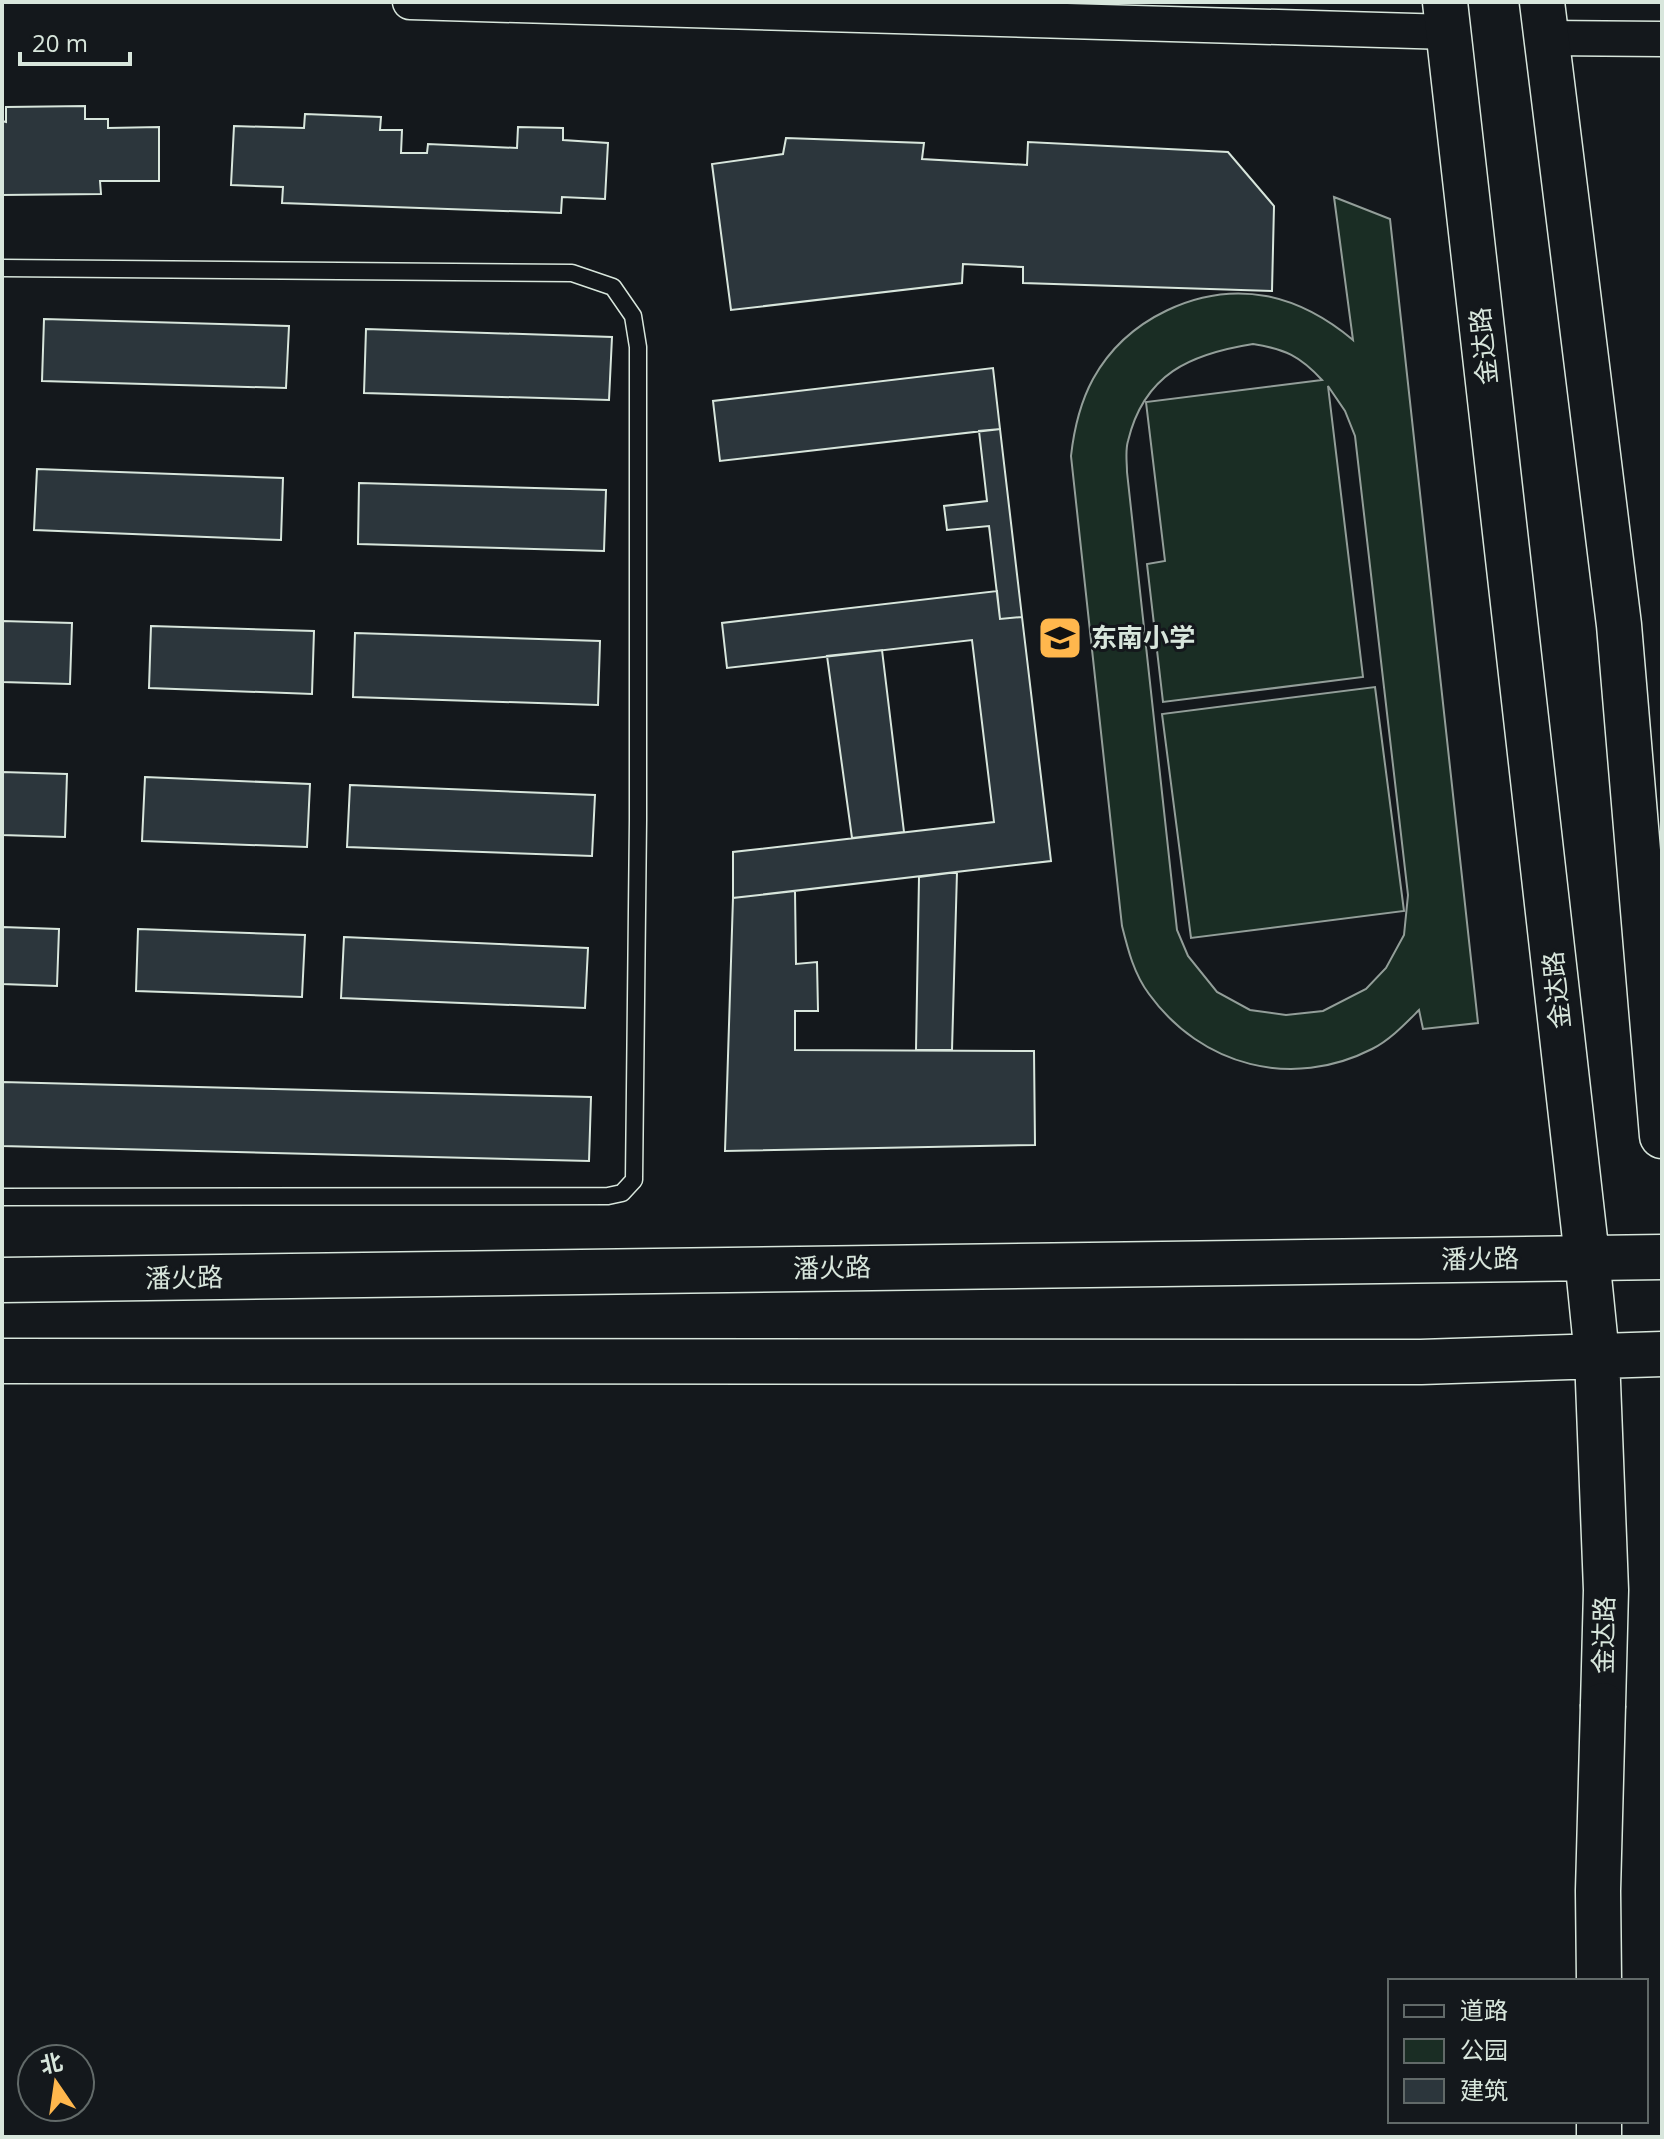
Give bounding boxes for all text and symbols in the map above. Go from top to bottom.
scale bar [20,16,130,66]
text: 20 m [32,26,88,59]
street label: 金达路 [1461,305,1505,387]
school or university icon: 东南小学 [1036,614,1084,662]
place label: 东南小学 [1091,619,1195,655]
street label: 金达路 [1534,949,1578,1031]
street label: 潘火路 [1441,1239,1519,1277]
street label: 潘火路 [793,1248,871,1286]
street label: 潘火路 [145,1258,223,1296]
street label: 金达路 [1584,1596,1622,1674]
legend [1388,1979,1648,2123]
text: 道路 [1460,1993,1508,2026]
text: 公园 [1460,2033,1508,2066]
north arrow [16,2043,96,2123]
text: 北 [37,2045,65,2080]
text: 建筑 [1460,2073,1508,2106]

